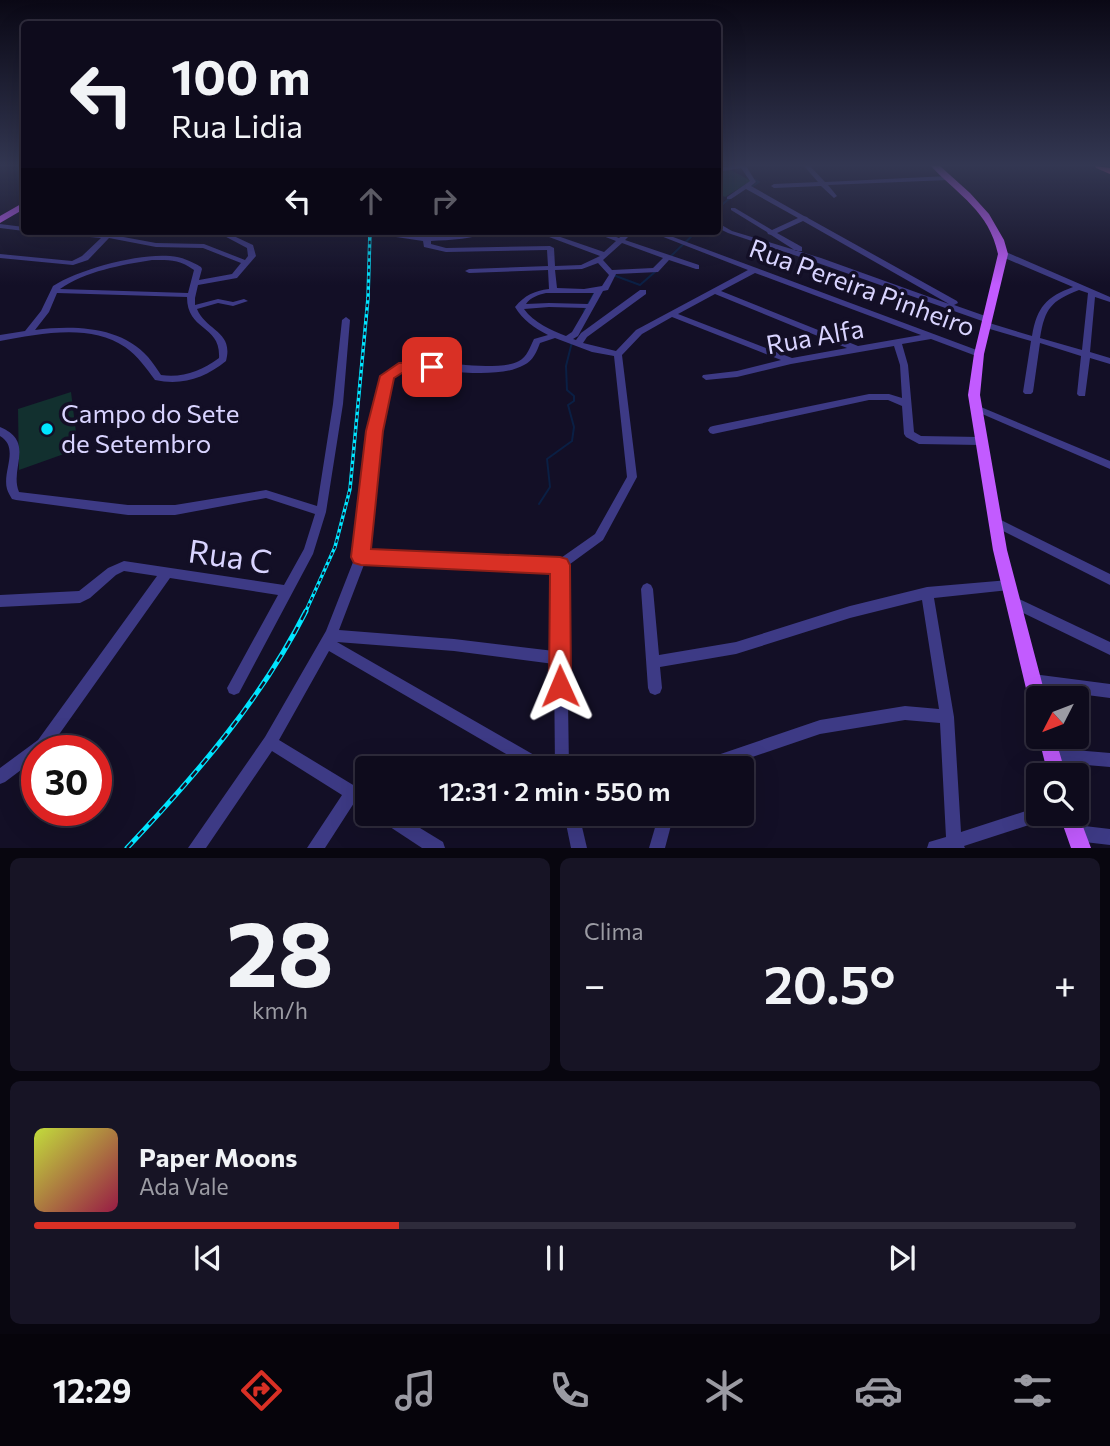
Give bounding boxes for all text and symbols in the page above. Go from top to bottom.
text: 100 m [171,45,310,105]
icon: left [56,49,147,140]
text: Rua Lidia [171,105,303,145]
icon: left [279,182,317,220]
icon: ahead [352,182,390,220]
icon: right [425,182,463,220]
street label: Rua Pereira Pinheiro [746,231,979,342]
street label: Rua Alfa [764,312,866,359]
pin [402,337,462,397]
icon: arrive [413,348,451,386]
place label: Campo do Sete de Setembro [61,397,239,458]
marker: Campo do Sete de Setembro [39,421,55,437]
street label: Rua C [186,529,275,581]
position arrow [523,649,597,723]
north arrow [1026,686,1088,749]
map controls [1026,686,1089,826]
speed limit sign: 30 [21,735,112,826]
button: search [1026,763,1089,826]
text: 12:31 · 2 min · 550 m [439,775,670,806]
text: 28 [226,894,334,1006]
text: Clima [584,917,644,945]
text: 20.5° [764,951,895,1015]
text: − [584,960,606,1007]
text: + [1054,960,1076,1007]
text: km/h [252,996,308,1024]
text: Paper Moons [139,1141,297,1172]
text: Ada Vale [139,1172,229,1200]
icon: previous [189,1239,227,1277]
icon: pause [536,1239,574,1277]
icon: next [883,1239,921,1277]
icon: directions [237,1366,286,1415]
icon: music [391,1366,440,1415]
icon: phone [545,1366,594,1415]
icon: climate [700,1366,749,1415]
icon: car [854,1366,903,1415]
icon: filters [1008,1366,1057,1415]
text: 12:29 [53,1370,132,1410]

